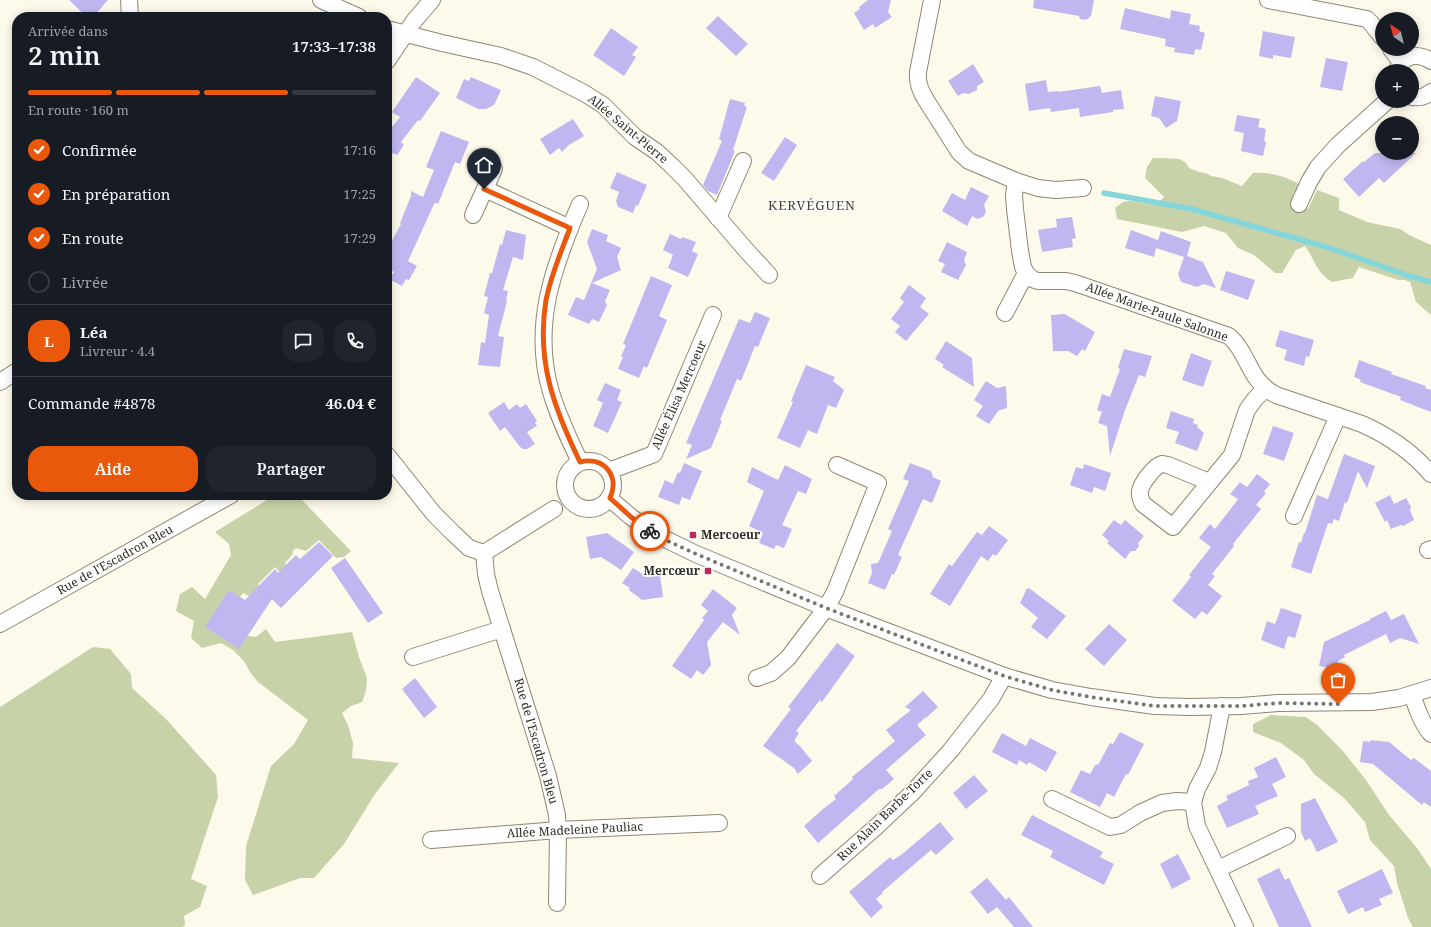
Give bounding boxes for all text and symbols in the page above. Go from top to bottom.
north arrow [1375,12,1419,56]
map controls [1375,12,1419,160]
text: Arrivée dans [28,22,108,40]
text: 17:33–17:38 [292,36,376,56]
text: 2 min [28,37,101,73]
button: + [1375,64,1419,108]
street label: Allée Saint-Pierre [585,90,672,167]
text: En route · 160 m [28,101,129,119]
button: − [1375,116,1419,160]
icon: check [28,139,50,161]
text: Confirmée [62,140,137,160]
text: 17:16 [343,141,376,159]
pin [467,148,501,189]
icon: home [473,154,495,176]
icon: check [28,183,50,205]
text: En préparation [62,184,171,204]
text: 17:25 [343,185,376,203]
district label: KERVÉGUEN [768,196,856,214]
icon: check [28,227,50,249]
text: En route [62,228,123,248]
text: 17:29 [343,229,376,247]
text: Livrée [62,272,108,292]
street label: Allée Marie-Paule Salonne [1084,278,1231,345]
button: chat [282,320,324,362]
button: phone [334,320,376,362]
text: Léa [80,322,107,342]
text: L [44,331,54,351]
street label: Allée Élisa Mercoeur [647,337,710,452]
text: Livreur · 4.4 [80,342,155,360]
text: Commande #4878 [28,393,155,413]
text: 46.04 € [325,393,376,413]
button: Aide [28,446,198,492]
button: Partager [206,446,376,492]
courier [630,511,670,551]
street label: Rue de l'Escadron Bleu [54,520,176,599]
icon: bike [639,520,661,542]
place label: Mercoeur [701,526,761,543]
marker: Mercoeur [688,530,698,540]
place label: Mercœur [644,562,701,579]
marker: Mercœur [703,566,713,576]
pin [1321,663,1355,704]
icon: bag [1327,669,1349,691]
street label: Rue de l'Escadron Bleu [510,676,563,806]
street label: Rue Alain Barbe-Torte [833,765,936,865]
street label: Allée Madeleine Pauliac [506,817,644,842]

